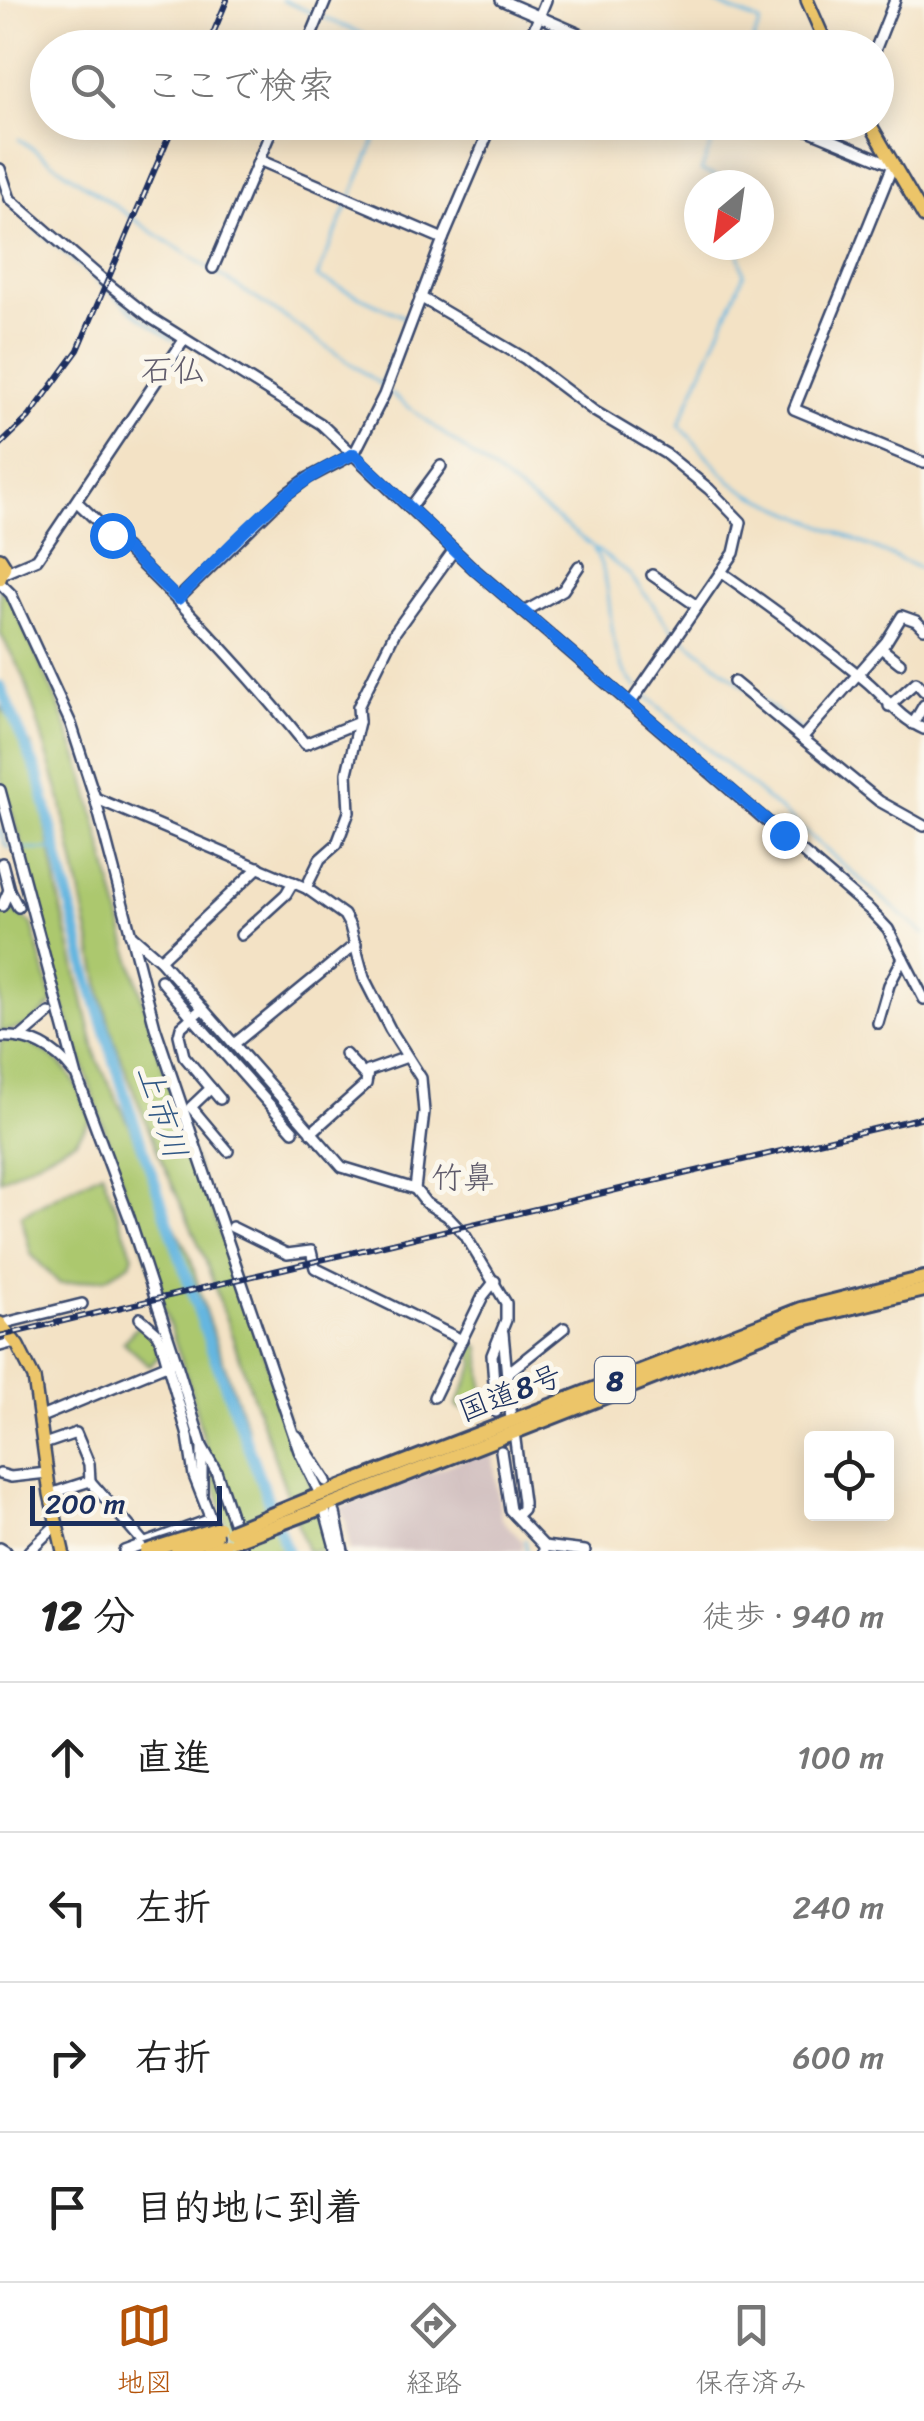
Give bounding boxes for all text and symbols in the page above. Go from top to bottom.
search box [30,30,894,140]
text: ここで検索 [145,52,335,119]
icon: search [65,58,120,113]
north arrow [684,170,774,260]
district label: 石仏 [141,342,205,399]
route start [90,513,136,559]
route end [762,813,808,859]
water label: 上市川 [120,1058,204,1166]
district label: 竹鼻 [431,1149,495,1206]
street label: 国道8号 [450,1348,570,1438]
road number: 8 [595,1357,635,1403]
map controls [804,1431,894,1521]
button: locate [804,1431,894,1521]
text: 200 m [45,1479,125,1528]
scale bar [30,1481,222,1526]
text: 12 分 [40,1579,135,1653]
text: 徒歩 · 940 m [702,1588,884,1645]
text: 直進 [135,1724,211,1791]
text: 100 m [797,1729,884,1786]
icon: ahead [40,1730,95,1785]
text: 左折 [135,1874,211,1941]
text: 240 m [792,1879,884,1936]
icon: left [40,1880,95,1935]
text: 右折 [135,2024,211,2091]
text: 600 m [792,2029,884,2086]
icon: right [40,2030,95,2085]
text: 目的地に到着 [135,2174,363,2241]
icon: arrive [40,2180,95,2235]
tab: 地図 [117,2298,173,2407]
tab: 経路 [406,2298,462,2407]
tab: 保存済み [695,2298,807,2407]

